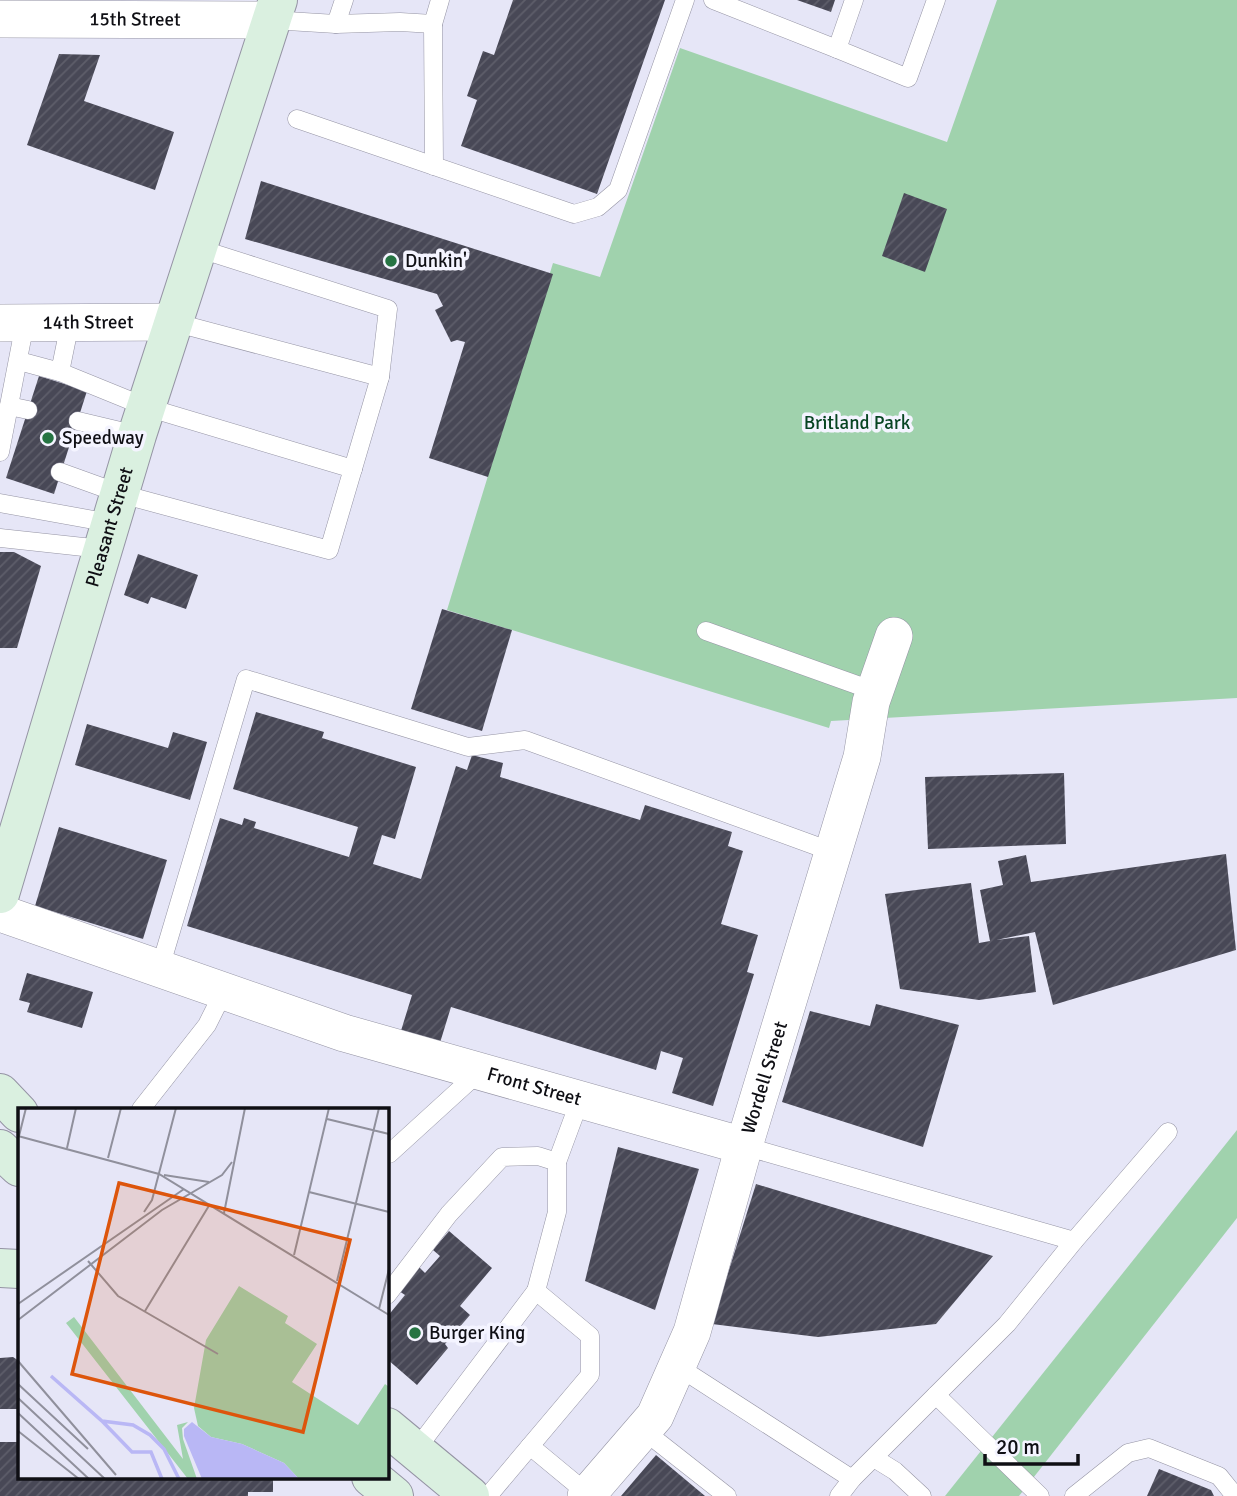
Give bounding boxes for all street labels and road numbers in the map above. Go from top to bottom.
street label: 15th Street [89,7,181,32]
street label: 14th Street [42,310,134,335]
street label: Pleasant Street [80,464,139,590]
street label: Wordell Street [736,1018,793,1137]
street label: Front Street [484,1062,584,1112]

